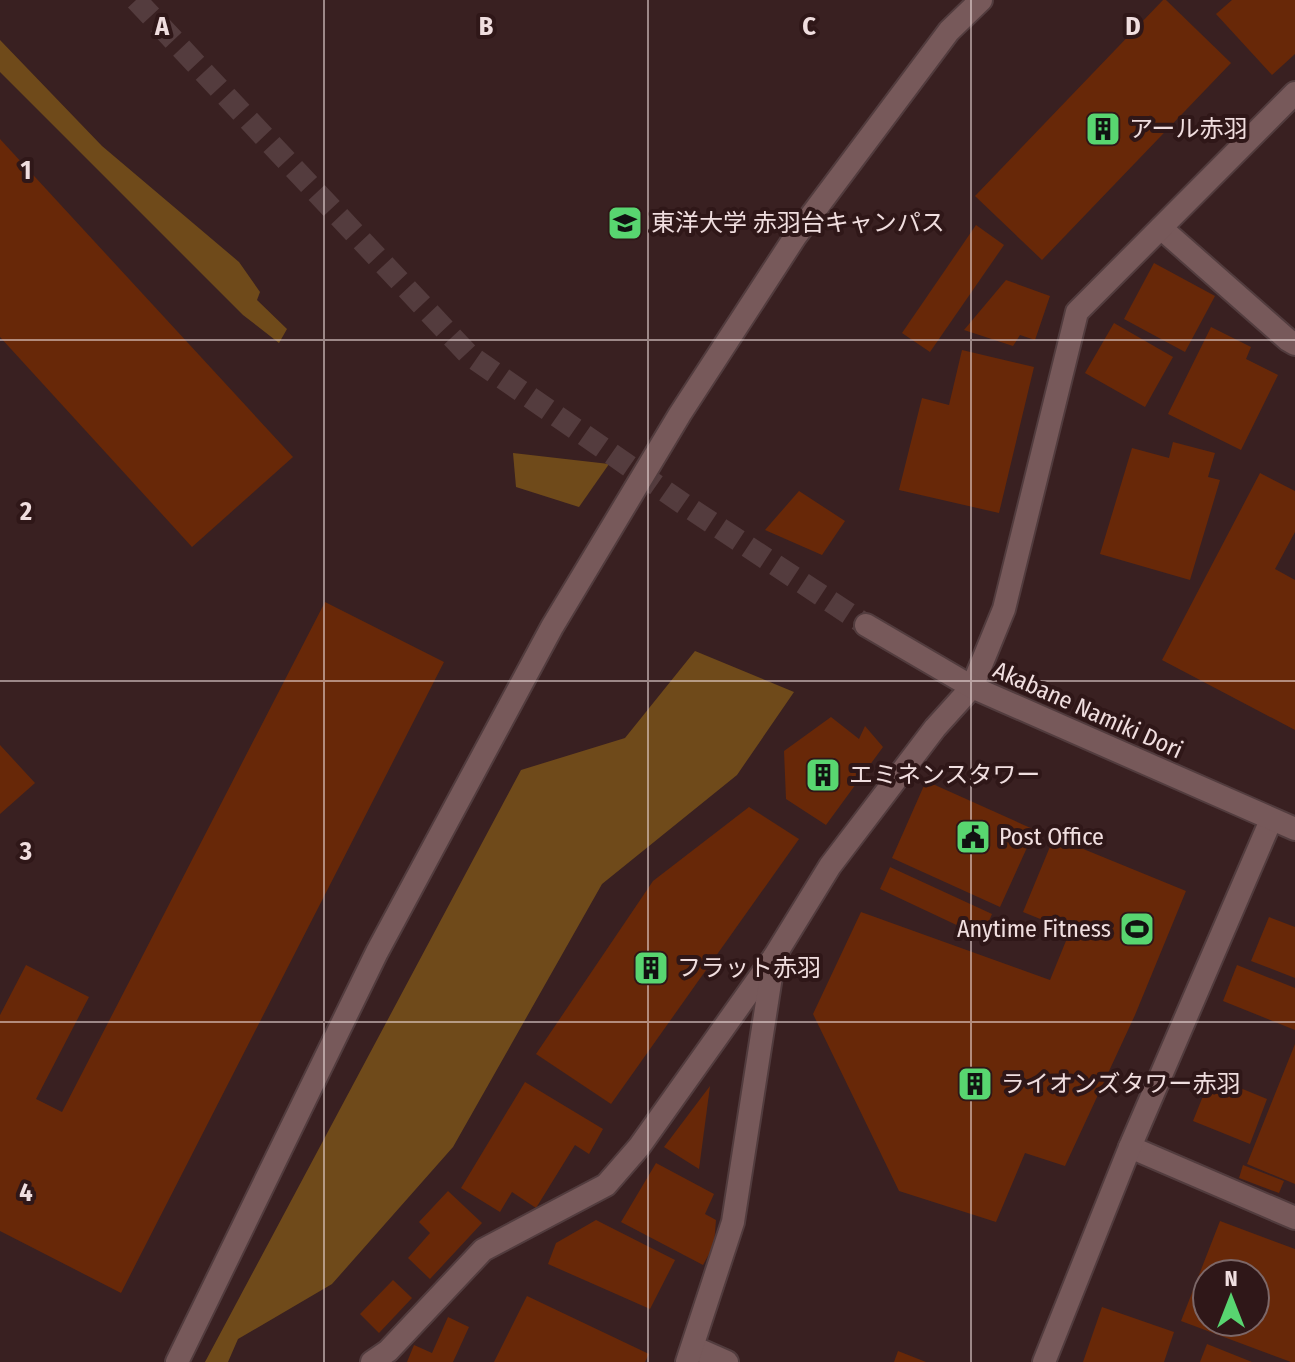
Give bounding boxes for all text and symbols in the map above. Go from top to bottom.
text: A [154,11,170,42]
text: B [479,11,494,42]
text: C [802,11,816,42]
text: D [1125,11,1141,42]
building icon: アール赤羽 [1084,110,1122,148]
place label: アール赤羽 [1129,115,1248,143]
text: 1 [21,155,32,186]
school or university icon: 東洋大学 赤羽台キャンパス [606,204,644,242]
place label: 東洋大学 赤羽台キャンパス [651,209,945,237]
text: 2 [19,496,32,527]
street label: Akabane Namiki Dori [989,656,1187,764]
building icon: エミネンスタワー [804,756,842,794]
place label: エミネンスタワー [849,761,1041,789]
public building icon: Post Office [954,818,992,856]
place label: Post Office [999,823,1104,851]
text: 3 [19,836,32,867]
sports icon: Anytime Fitness [1118,910,1156,948]
place label: Anytime Fitness [957,915,1111,943]
building icon: フラット赤羽 [632,949,670,987]
place label: フラット赤羽 [677,954,821,982]
building icon: ライオンズタワー赤羽 [956,1065,994,1103]
place label: ライオンズタワー赤羽 [1001,1070,1241,1098]
text: 4 [19,1177,33,1208]
north arrow [1191,1258,1271,1338]
text: N [1224,1265,1238,1292]

